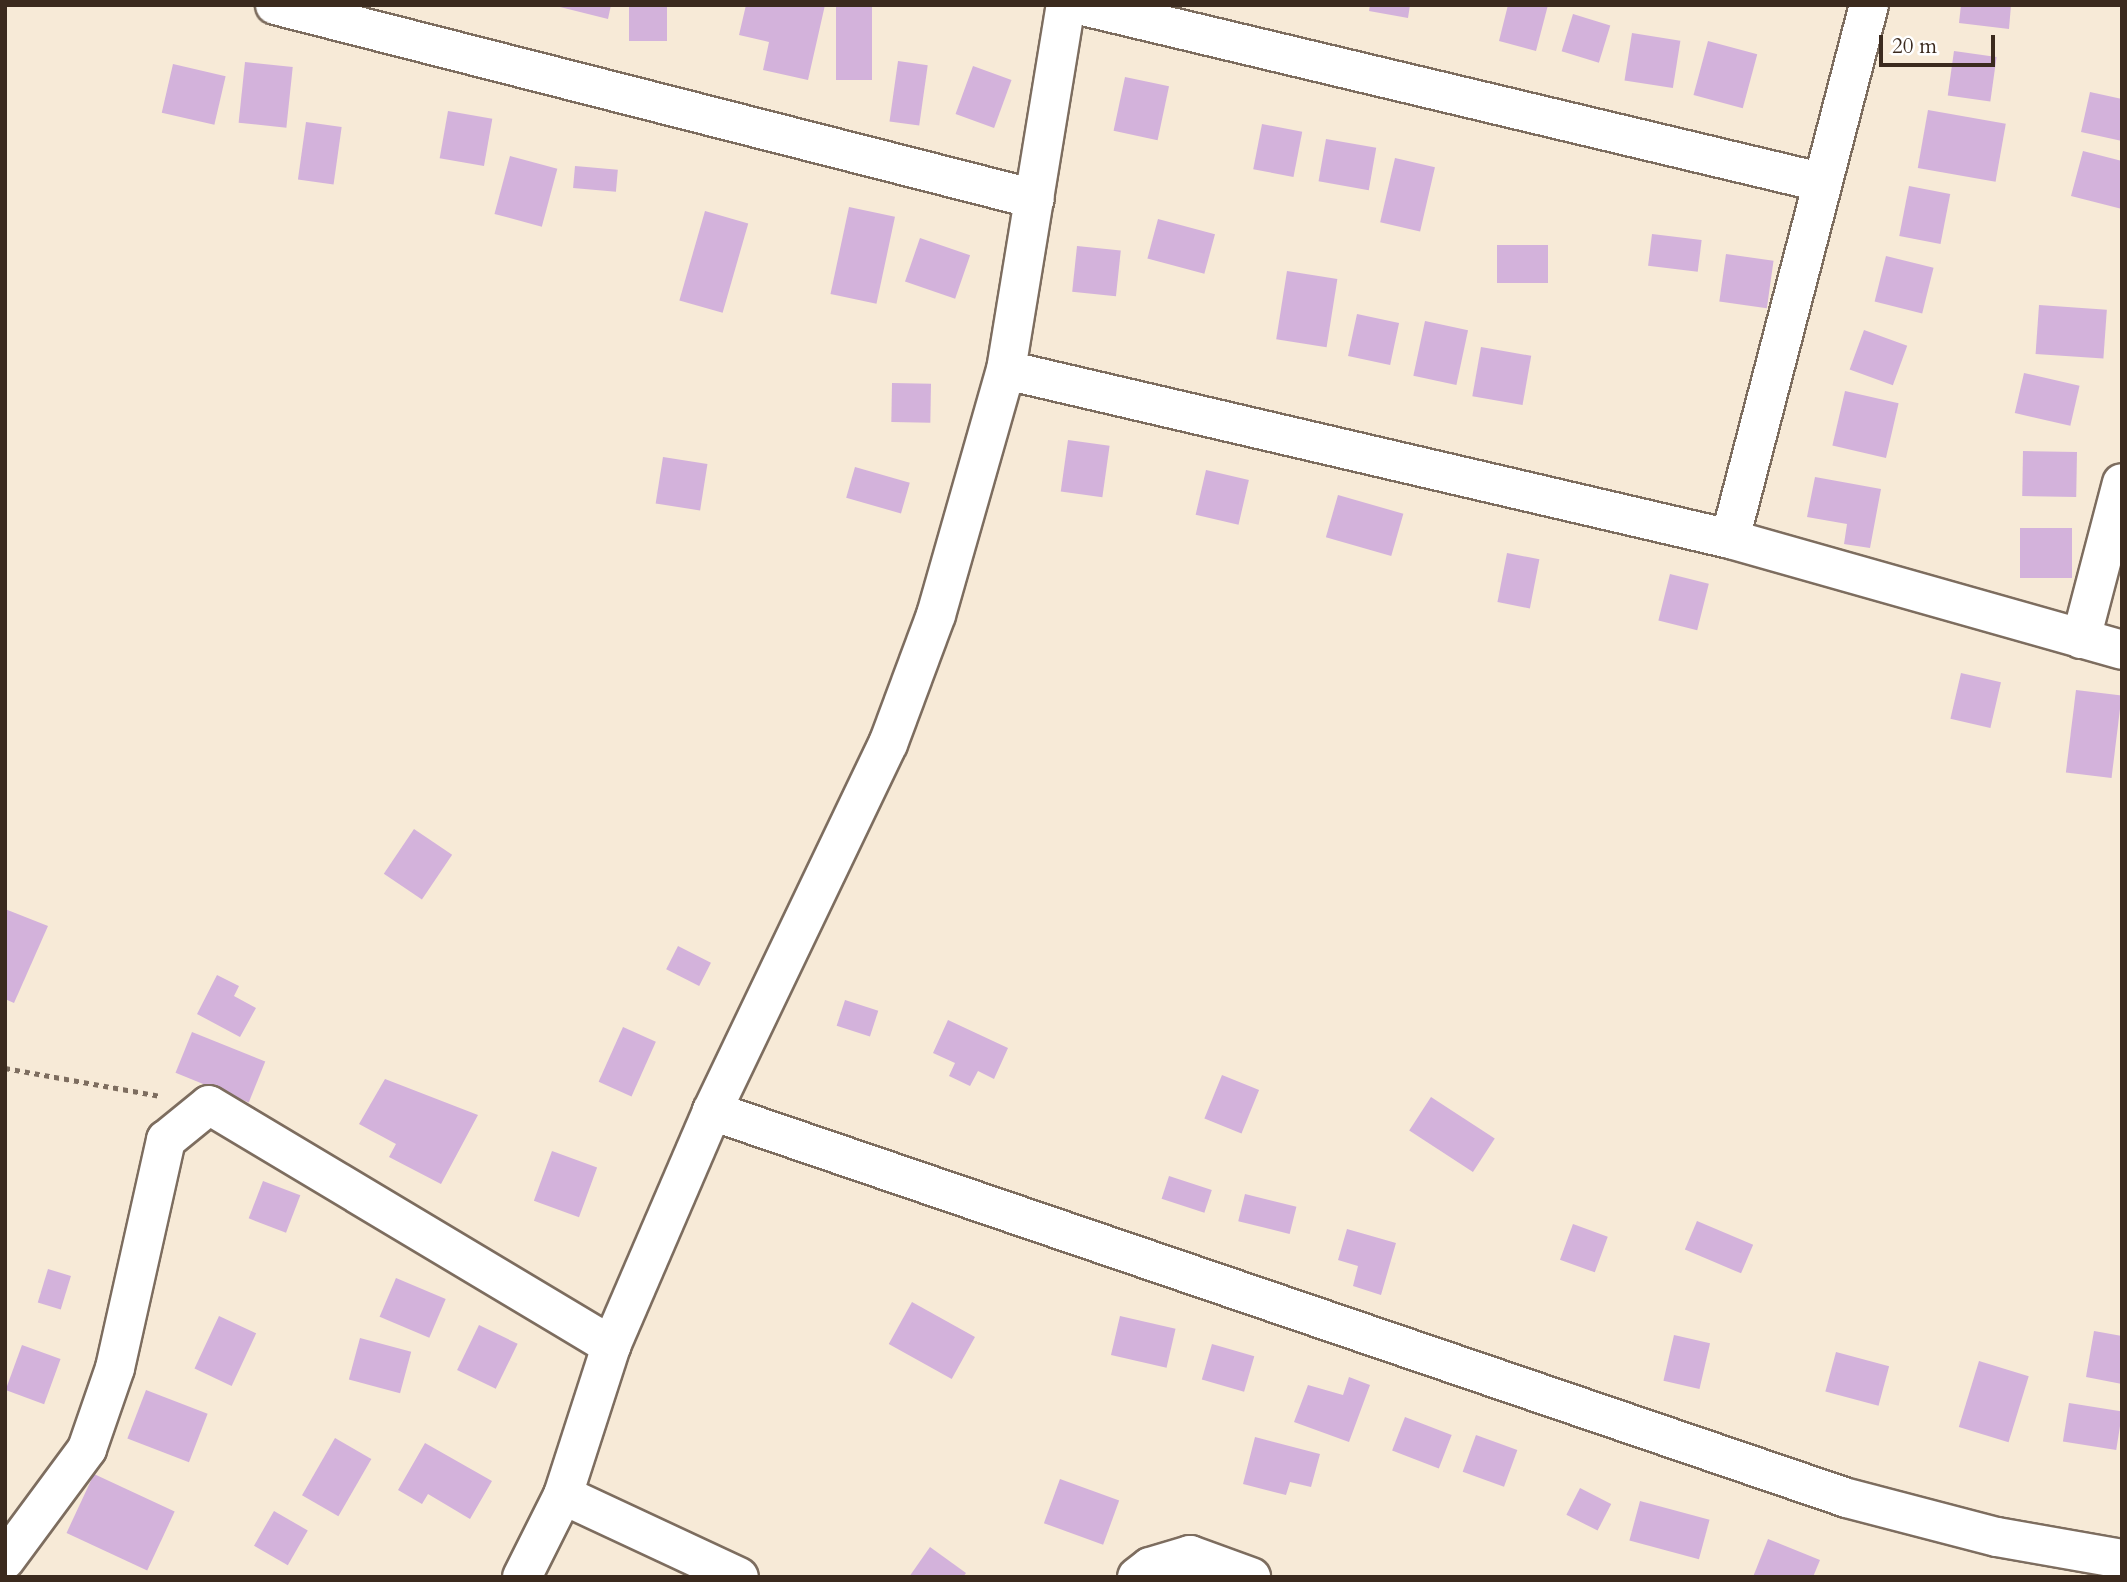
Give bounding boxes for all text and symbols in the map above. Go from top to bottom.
scale bar [1882,21,1997,65]
text: 20 m [1892,32,1937,61]

